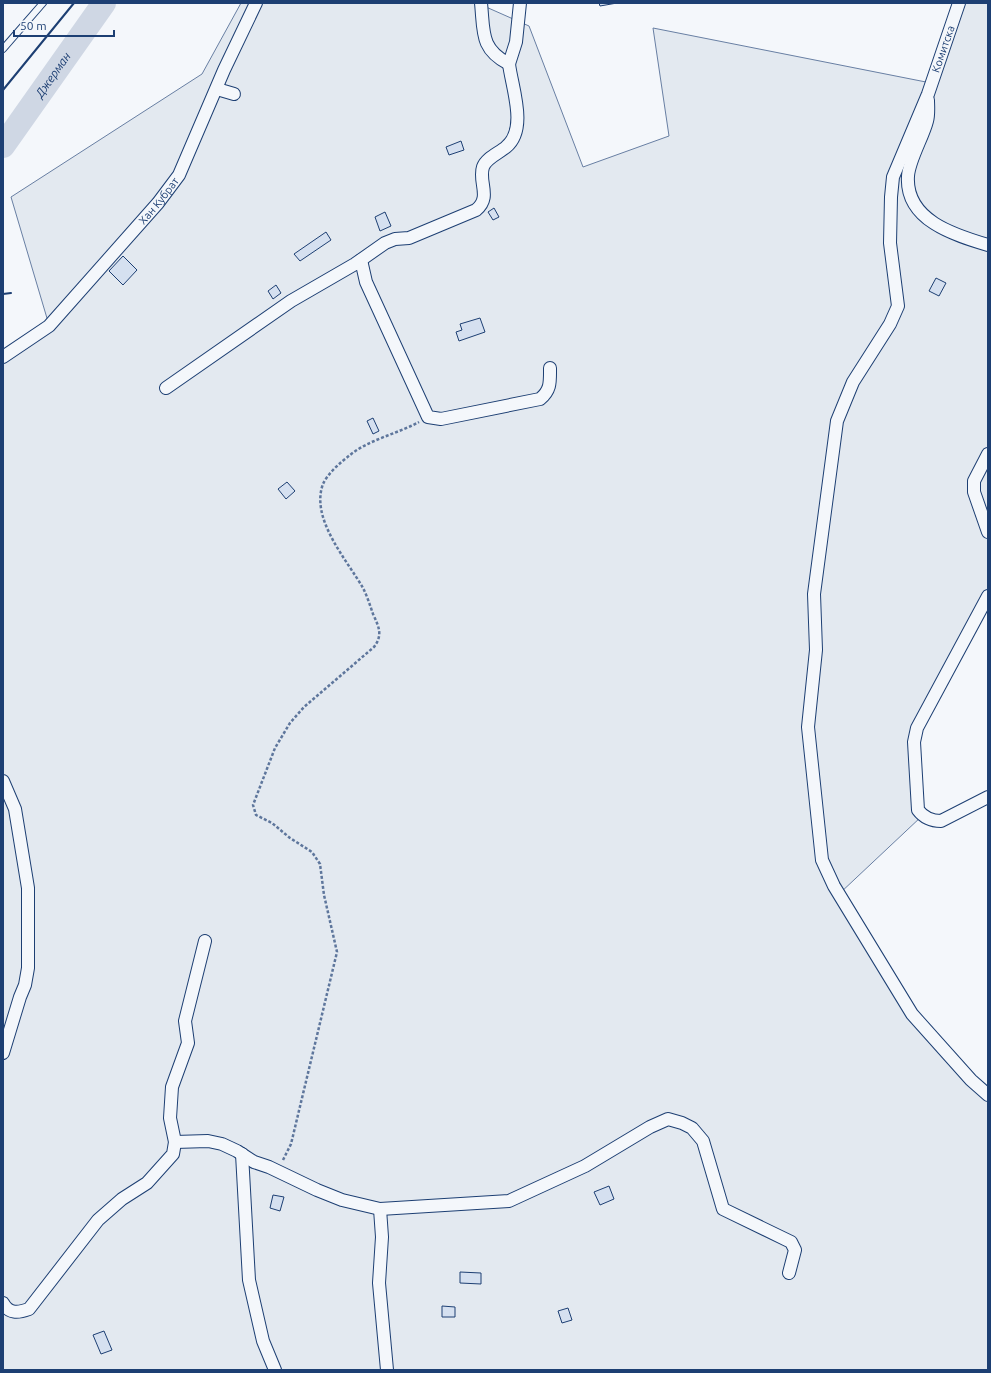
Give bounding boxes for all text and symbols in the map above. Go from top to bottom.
scale bar [14,12,114,38]
text: 50 m [20,19,47,32]
street label: Комитска [929,24,957,74]
water label: Джерман [31,49,73,101]
street label: Хан Кубрат [136,175,181,226]

